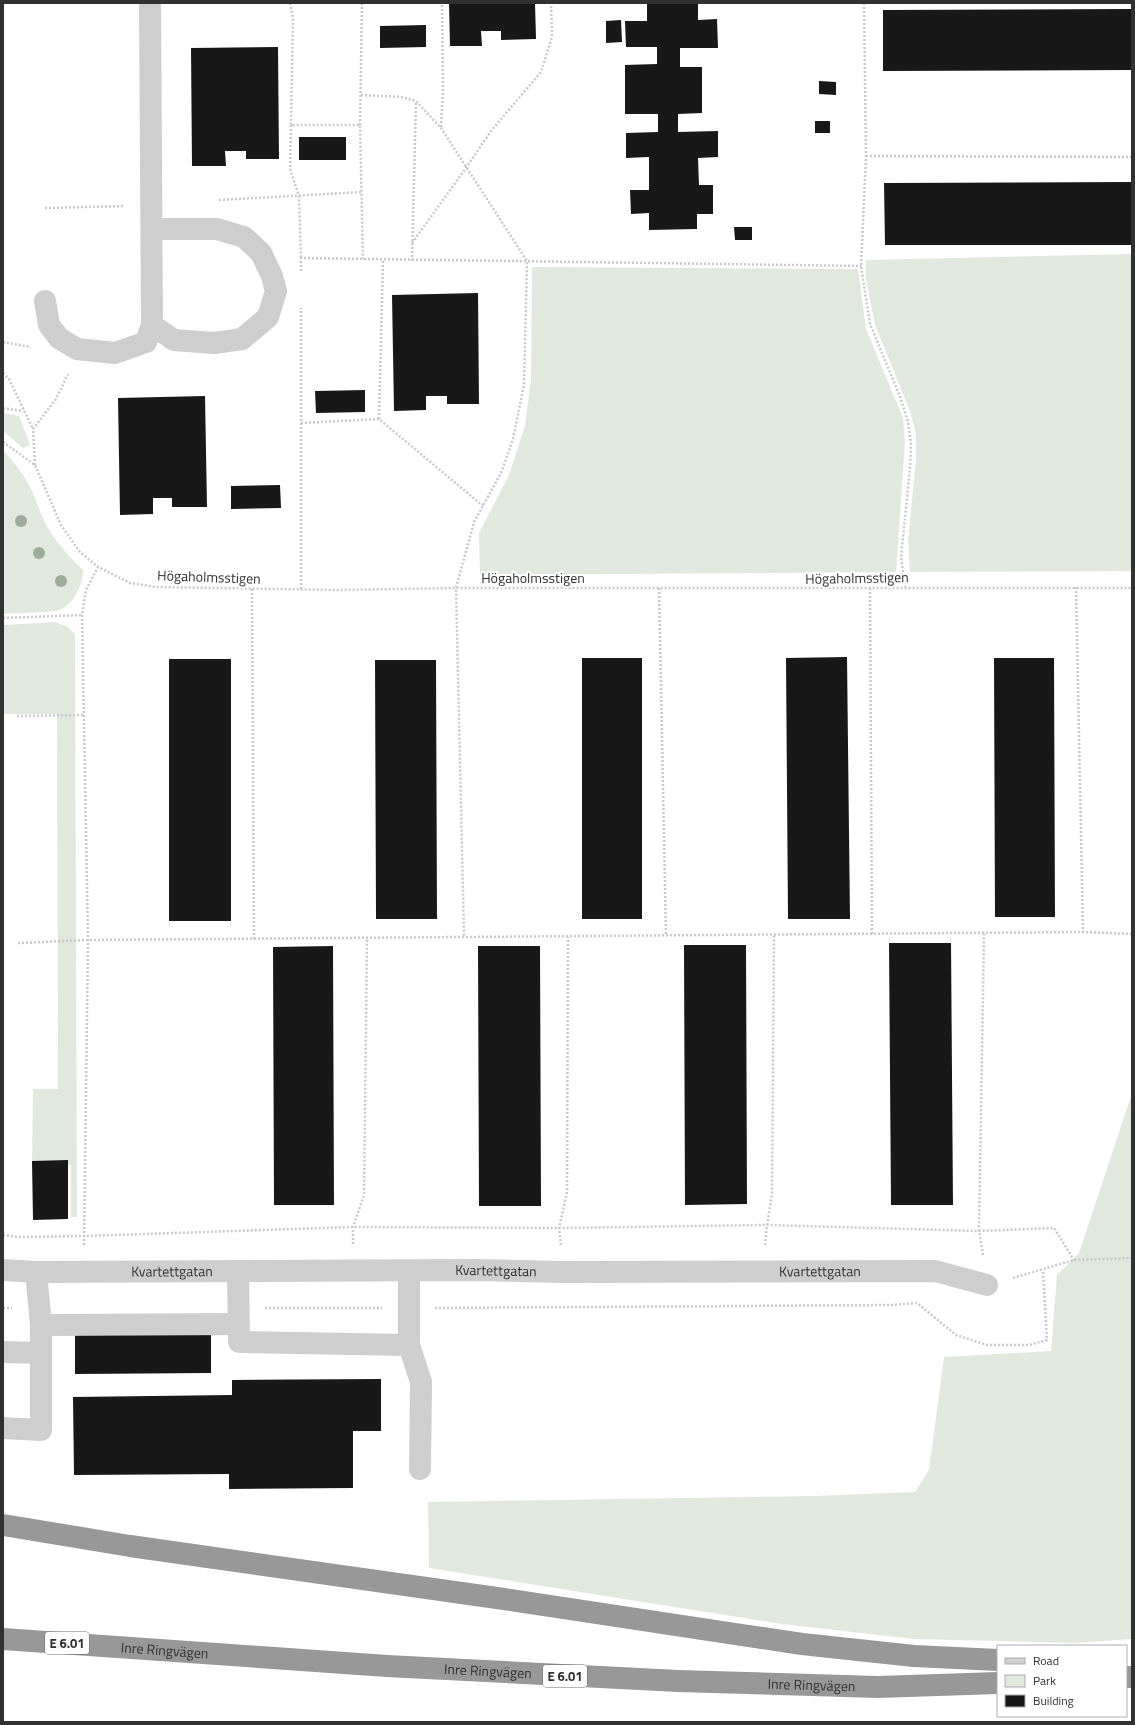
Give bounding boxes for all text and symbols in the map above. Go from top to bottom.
street label: Högaholmsstigen [157,564,261,589]
street label: Högaholmsstigen [805,566,909,589]
street label: Högaholmsstigen [481,567,585,588]
street label: Kvartettgatan [455,1259,537,1281]
street label: Kvartettgatan [131,1260,213,1282]
street label: Kvartettgatan [779,1260,861,1281]
road number: E 6.01 [45,1632,89,1654]
street label: Inre Ringvägen [120,1636,209,1663]
legend [997,1645,1127,1717]
text: Road [1033,1651,1059,1670]
street label: Inre Ringvägen [444,1658,532,1683]
road number: E 6.01 [543,1665,587,1687]
text: Park [1033,1671,1056,1690]
street label: Inre Ringvägen [767,1673,856,1696]
text: Building [1033,1691,1074,1710]

